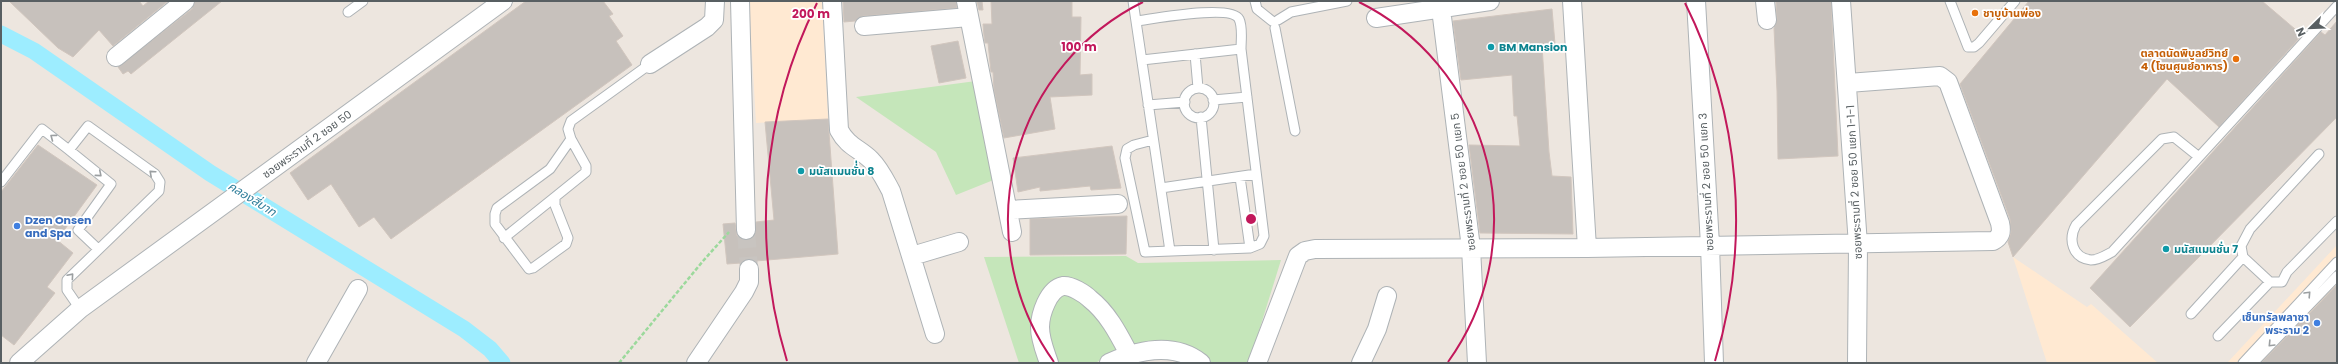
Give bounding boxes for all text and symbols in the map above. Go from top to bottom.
text: 200 m [792,5,830,22]
place label: ชาบูบ้านพ่อง [1983,5,2041,21]
marker: ชาบูบ้านพ่อง [1970,8,1980,18]
north arrow [2290,8,2330,48]
text: N [2292,25,2310,39]
text: 100 m [1061,38,1097,55]
place label: BM Mansion [1499,39,1567,55]
marker: BM Mansion [1486,42,1496,52]
place label: ตลาดนัดพิบูลย์วิทย์ 4 (โซนศูนย์อาหาร) [2140,45,2228,74]
marker: ตลาดนัดพิบูลย์วิทย์ 4 (โซนศูนย์อาหาร) [2231,54,2241,64]
street label: ซอยพระรามที่ 2 ซอย 50 แยก 1-1-1 [1842,104,1866,260]
street label: ซอยพระรามที่ 2 ซอย 50 [259,106,355,182]
street label: ซอยพระรามที่ 2 ซอย 50 แยก 5 [1447,112,1479,252]
street label: ซอยพระรามที่ 2 ซอย 50 แยก 3 [1694,113,1718,251]
one-way arrow [50,135,57,142]
place label: มนัสแมนชั่่น 8 [809,160,874,179]
marker: มนัสแมนชั่่น 8 [796,166,806,176]
one-way arrow [95,170,102,177]
one-way arrow [149,171,157,178]
water label: คลองสี่บาท [225,177,280,220]
place label: Dzen Onsen and Spa [25,212,91,241]
centre of rings [1244,212,1258,226]
marker: Dzen Onsen and Spa [12,221,22,231]
place label: มนัสแมนชั่น 7 [2174,241,2238,257]
marker: มนัสแมนชั่น 7 [2161,244,2171,254]
one-way arrow [67,273,74,281]
one-way arrow [2303,291,2310,299]
place label: เซ็นทรัลพลาซา พระราม 2 [2242,309,2309,338]
marker: เซ็นทรัลพลาซา พระราม 2 [2312,318,2322,328]
one-way arrow [2268,339,2276,347]

